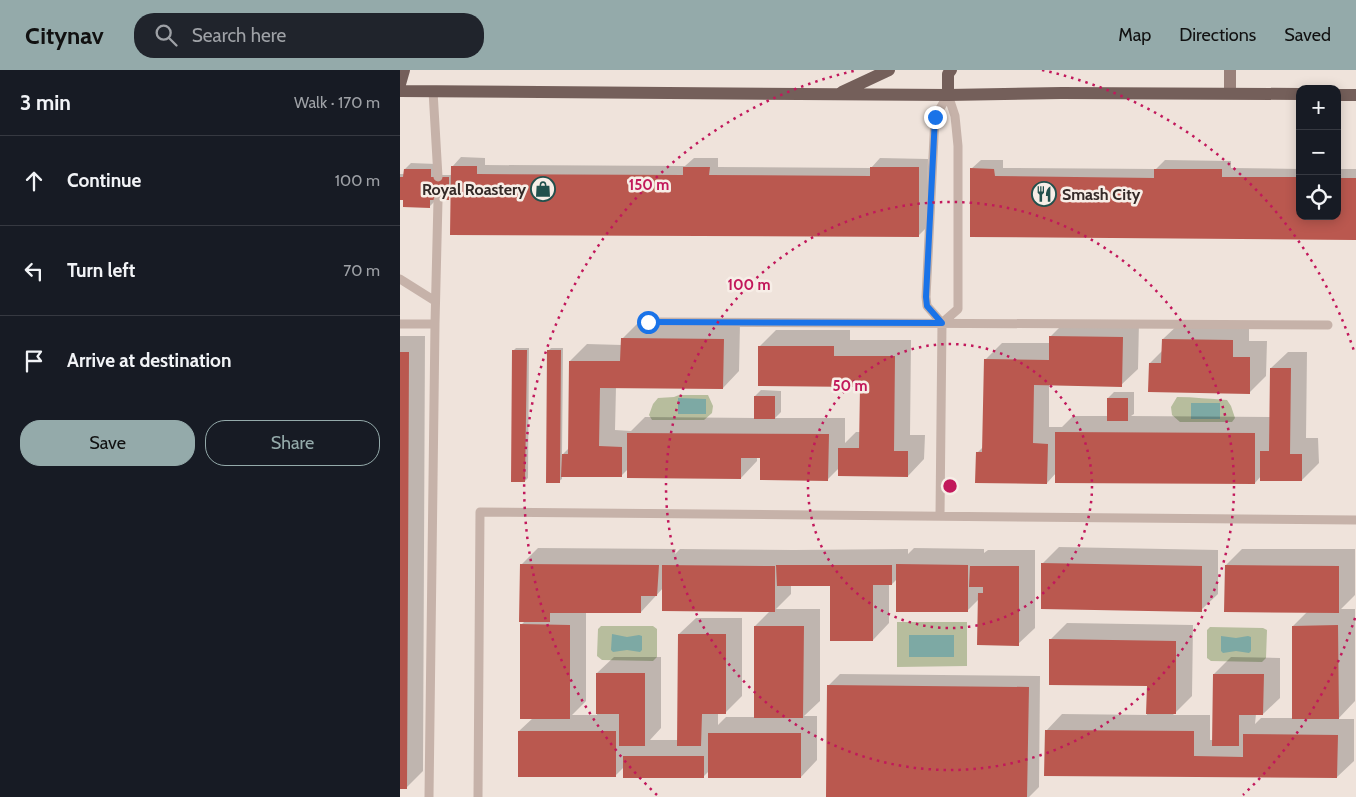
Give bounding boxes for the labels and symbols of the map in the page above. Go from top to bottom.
route end [924,106,947,129]
shop icon: Royal Roastery [530,176,556,202]
text: 150 m [629,176,669,194]
place label: Royal Roastery [422,180,526,199]
restaurant icon: Smash City [1031,181,1057,207]
place label: Smash City [1062,185,1141,204]
text: 100 m [727,276,771,294]
route start [637,311,660,334]
text: 50 m [832,377,868,395]
centre of rings [941,477,959,495]

